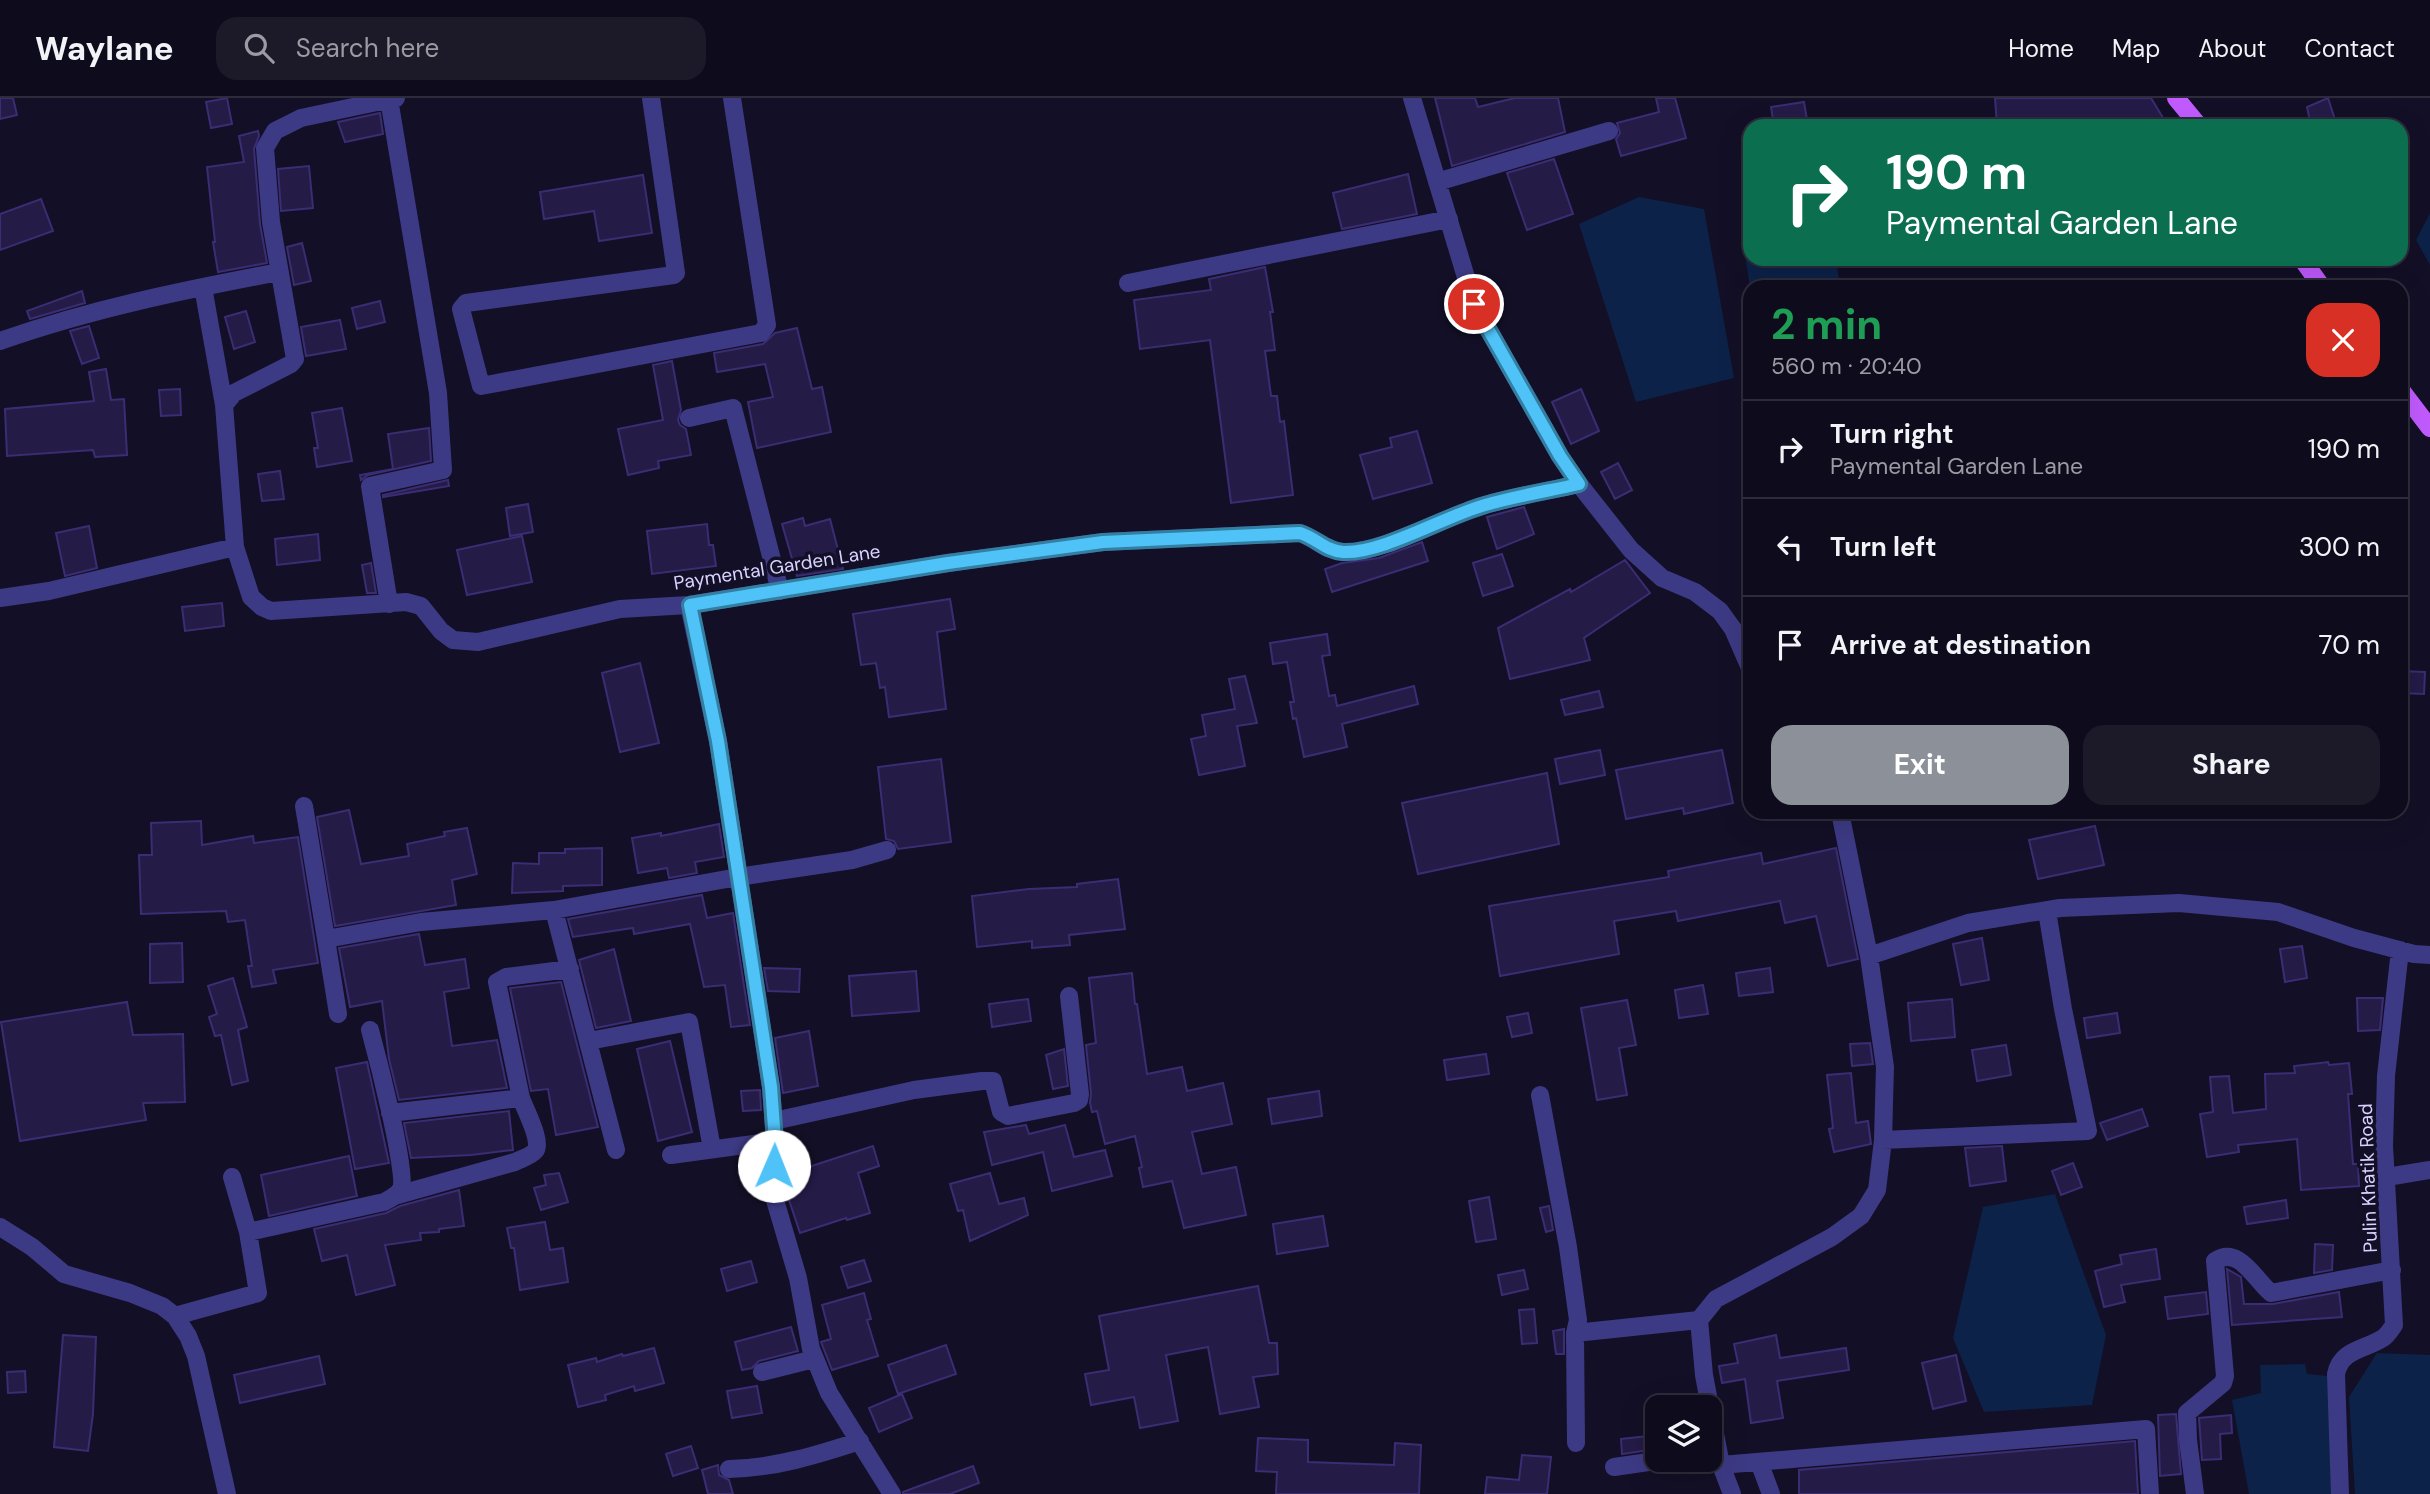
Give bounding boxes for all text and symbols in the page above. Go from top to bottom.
search box [216,17,706,80]
text: Waylane [35,27,174,70]
icon: search [240,29,278,67]
text: Search here [296,31,439,65]
text: Home [2008,33,2074,64]
text: Map [2112,33,2160,64]
text: About [2198,33,2267,64]
text: Contact [2305,33,2395,64]
text: 190 m [1886,140,2027,204]
icon: right [1771,147,1862,238]
text: Paymental Garden Lane [1886,202,2238,244]
pin [1444,274,1504,334]
icon: arrive [1455,285,1493,323]
text: 2 min [1771,297,1882,352]
button: close [2306,303,2380,377]
text: 560 m · 20:40 [1771,351,1922,381]
text: Turn right [1830,417,1954,451]
icon: right [1771,430,1809,468]
text: 190 m [2308,432,2380,466]
text: Paymental Garden Lane [1830,451,2083,481]
icon: left [1771,528,1809,566]
text: Turn left [1830,530,1937,564]
text: 300 m [2299,530,2380,564]
street label: Paymental Garden Lane [672,538,882,596]
icon: arrive [1771,626,1809,664]
text: Arrive at destination [1830,628,2091,662]
text: 70 m [2319,628,2380,662]
button: Exit [1771,725,2069,805]
button: Share [2083,725,2380,805]
street label: Pulin Khatik Road [2353,1103,2383,1253]
position arrow [737,1129,811,1203]
map controls [1645,1395,1722,1472]
button: layers [1645,1395,1722,1472]

